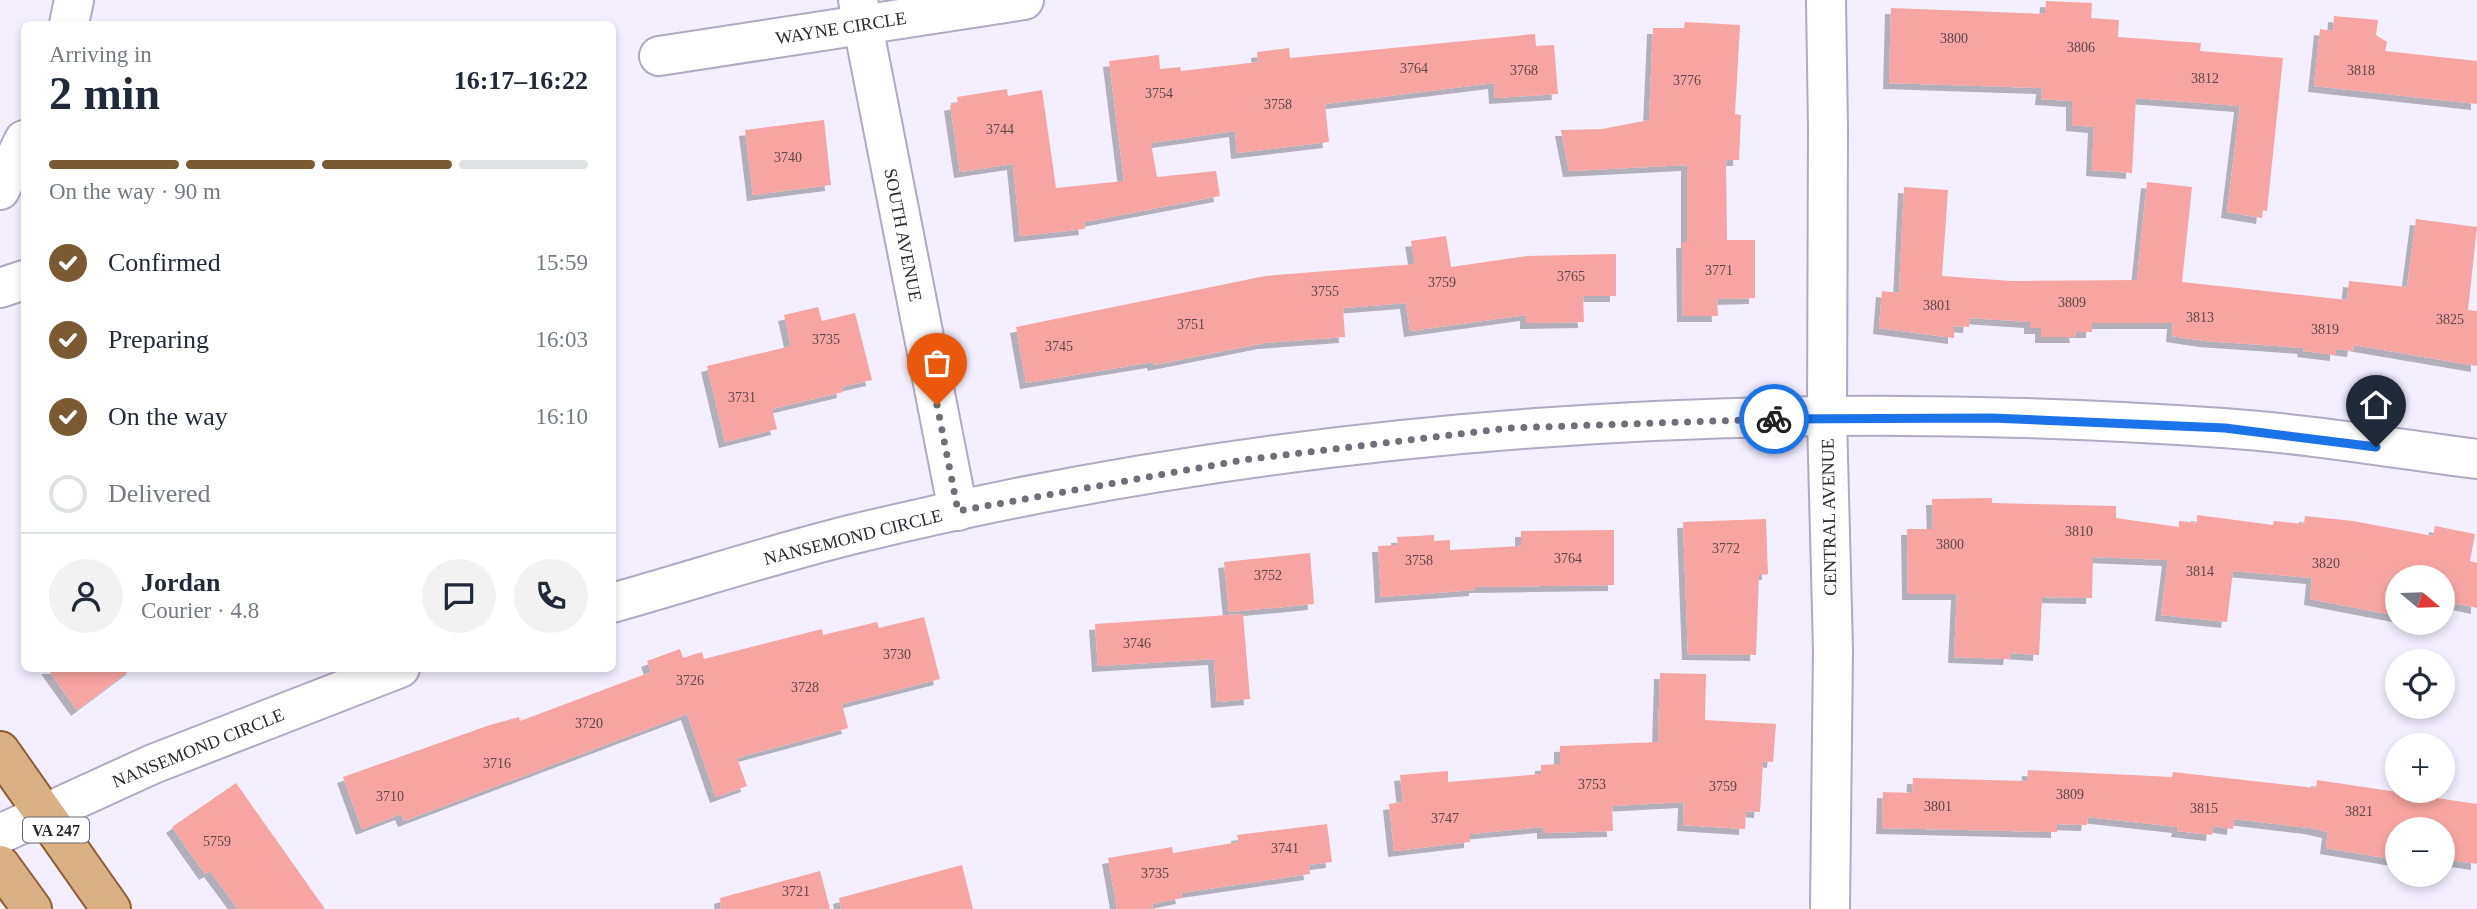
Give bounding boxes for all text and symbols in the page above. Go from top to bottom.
street label: WAYNE CIRCLE [774,8,908,48]
house number: 3800 [1940,31,1968,46]
house number: 3806 [2067,40,2095,55]
text: Arriving in [49,42,152,67]
house number: 3764 [1400,61,1428,76]
house number: 3768 [1510,63,1538,78]
house number: 3818 [2347,63,2375,78]
text: 16:17–16:22 [454,66,588,95]
text: 2 min [49,68,160,119]
house number: 3812 [2191,71,2219,86]
house number: 3776 [1673,73,1701,88]
house number: 3754 [1145,86,1173,101]
house number: 3758 [1264,97,1292,112]
house number: 3744 [986,122,1014,137]
house number: 3740 [774,150,802,165]
street label: SOUTH AVENUE [880,167,926,303]
text: On the way · 90 m [49,179,221,204]
icon: check [49,244,87,282]
text: Confirmed [108,248,221,277]
text: 15:59 [536,250,588,275]
house number: 3771 [1705,263,1733,278]
house number: 3765 [1557,269,1585,284]
house number: 3759 [1428,275,1456,290]
house number: 3755 [1311,284,1339,299]
house number: 3809 [2058,295,2086,310]
house number: 3801 [1923,298,1951,313]
house number: 3813 [2186,310,2214,325]
house number: 3825 [2436,312,2464,327]
house number: 3751 [1177,317,1205,332]
icon: check [49,321,87,359]
house number: 3819 [2311,322,2339,337]
text: Preparing [108,325,209,354]
text: 16:03 [536,327,588,352]
house number: 3735 [812,332,840,347]
pin [907,333,967,405]
house number: 3745 [1045,339,1073,354]
icon: bag [918,344,956,382]
pin [2346,375,2406,447]
courier [1739,384,1809,454]
icon: home [2357,386,2395,424]
house number: 3731 [728,390,756,405]
icon: check [49,398,87,436]
icon: bike [1755,400,1793,438]
text: On the way [108,402,228,431]
text: 16:10 [536,404,588,429]
street label: CENTRAL AVENUE [1818,438,1840,596]
text: Delivered [108,479,211,508]
street label: NANSEMOND CIRCLE [762,505,944,569]
house number: 3810 [2065,524,2093,539]
house number: 3800 [1936,537,1964,552]
house number: 3772 [1712,541,1740,556]
house number: 3764 [1554,551,1582,566]
house number: 3758 [1405,553,1433,568]
house number: 3820 [2312,556,2340,571]
button: person [49,559,123,633]
button: chat [422,559,496,633]
button: phone [514,559,588,633]
house number: 3814 [2186,564,2214,579]
north arrow [2385,565,2455,635]
map controls [2385,565,2455,887]
text: Jordan [141,568,220,597]
house number: 3752 [1254,568,1282,583]
text: Courier · 4.8 [141,598,259,623]
house number: 3746 [1123,636,1151,651]
house number: 3730 [883,647,911,662]
button: locate [2385,649,2455,719]
house number: 3726 [676,673,704,688]
house number: 3728 [791,680,819,695]
street label: NANSEMOND CIRCLE [109,704,287,792]
house number: 3720 [575,716,603,731]
button: + [2385,733,2455,803]
house number: 3716 [483,756,511,771]
house number: 3753 [1578,777,1606,792]
house number: 3759 [1709,779,1737,794]
house number: 3809 [2056,787,2084,802]
house number: 3710 [376,789,404,804]
house number: 3801 [1924,799,1952,814]
house number: 3815 [2190,801,2218,816]
house number: 3821 [2345,804,2373,819]
house number: 3747 [1431,811,1459,826]
button: − [2385,817,2455,887]
road number: VA 247 [23,818,89,842]
house number: 5759 [203,834,231,849]
house number: 3741 [1271,841,1299,856]
house number: 3735 [1141,866,1169,881]
house number: 3721 [782,884,810,899]

